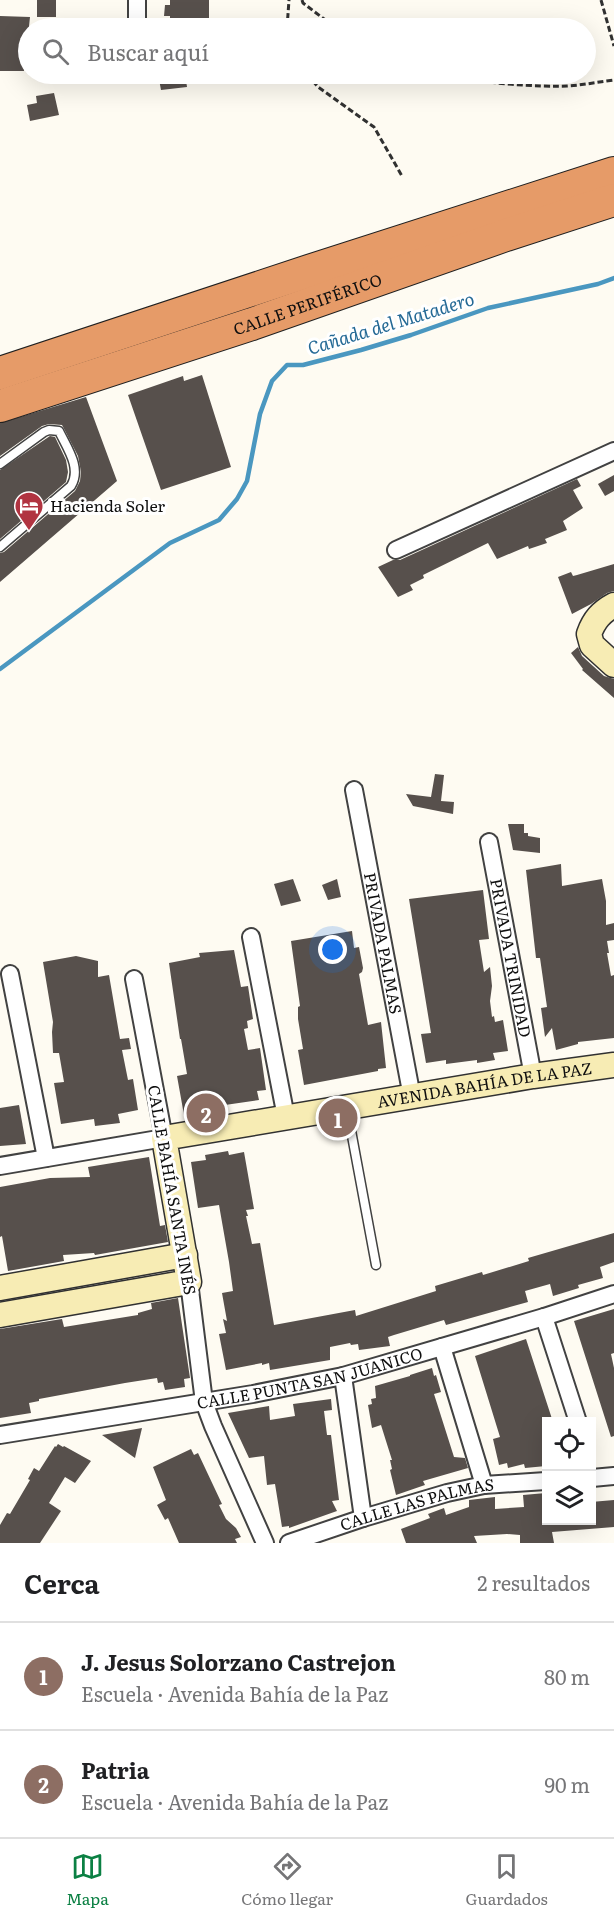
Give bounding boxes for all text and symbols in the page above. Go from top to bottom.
search box [18,18,596,84]
icon: search [39,35,72,68]
text: Buscar aquí [87,35,209,68]
street label: CALLE PERIFÉRICO [230,266,385,340]
water label: Cañada del Matadero [304,284,477,361]
hotel icon: Hacienda Soler [13,490,45,532]
place label: Hacienda Soler [50,493,166,517]
street label: PRIVADA PALMAS [359,870,409,1016]
street label: PRIVADA TRINIDAD [485,876,538,1039]
your location [318,935,347,964]
street label: AVENIDA BAHÍA DE LA PAZ [375,1055,593,1113]
street label: CALLE BAHÍA SANTA INÉS [143,1083,203,1297]
pin: 2 [186,1090,226,1136]
pin: 1 [318,1096,358,1140]
street label: CALLE PUNTA SAN JUANICO [195,1340,425,1414]
map controls [542,1417,596,1525]
button: locate [542,1417,596,1471]
street label: CALLE LAS PALMAS [336,1471,495,1536]
button: layers [542,1471,596,1525]
text: Cerca [24,1563,100,1602]
text: 2 resultados [477,1567,590,1597]
text: J. Jesus Solorzano Castrejon [81,1645,396,1678]
text: 1 [39,1661,48,1691]
text: 80 m [544,1661,590,1691]
text: Escuela · Avenida Bahía de la Paz [81,1678,388,1708]
text: Patria [81,1753,149,1786]
text: 2 [38,1769,49,1799]
text: 90 m [545,1769,590,1799]
text: Escuela · Avenida Bahía de la Paz [81,1786,388,1816]
tab: Mapa [66,1850,109,1910]
tab: Cómo llegar [241,1850,333,1910]
tab: Guardados [465,1850,548,1910]

